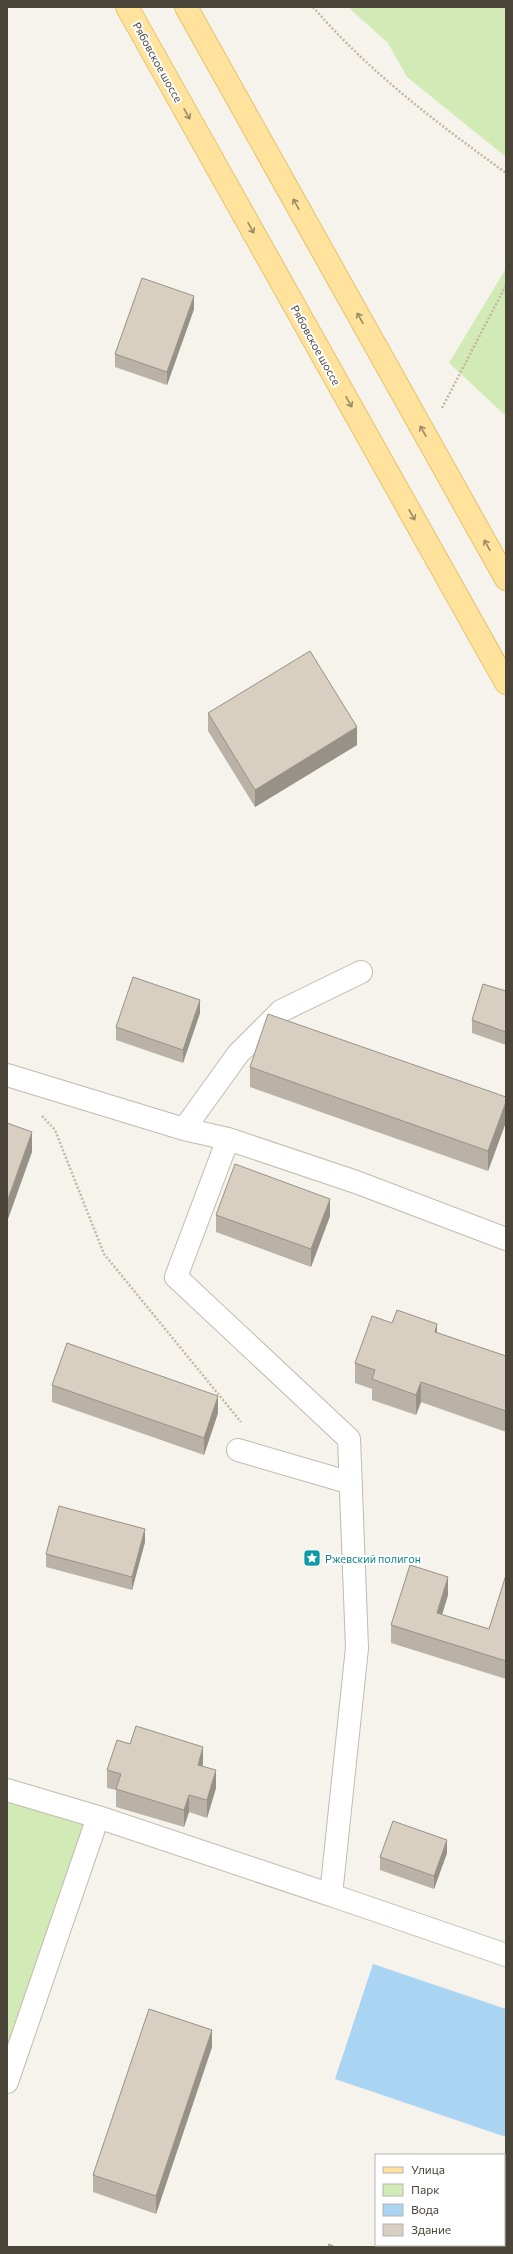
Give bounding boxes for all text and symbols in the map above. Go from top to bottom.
street label: Рябовское шоссе [131,20,186,105]
one-way arrow [184,108,192,120]
one-way arrow [292,198,300,210]
one-way arrow [247,222,255,234]
street label: Рябовское шоссе [289,303,344,388]
one-way arrow [355,312,363,324]
one-way arrow [345,396,353,408]
one-way arrow [419,425,427,437]
one-way arrow [409,509,417,521]
one-way arrow [483,539,490,551]
place icon: Ржевский полигон [302,1548,322,1568]
place label: Ржевский полигон [325,1552,421,1565]
legend [375,2154,505,2246]
text: Улица [411,2162,445,2176]
text: Парк [411,2182,440,2196]
text: Вода [411,2202,439,2216]
text: Здание [411,2222,451,2236]

